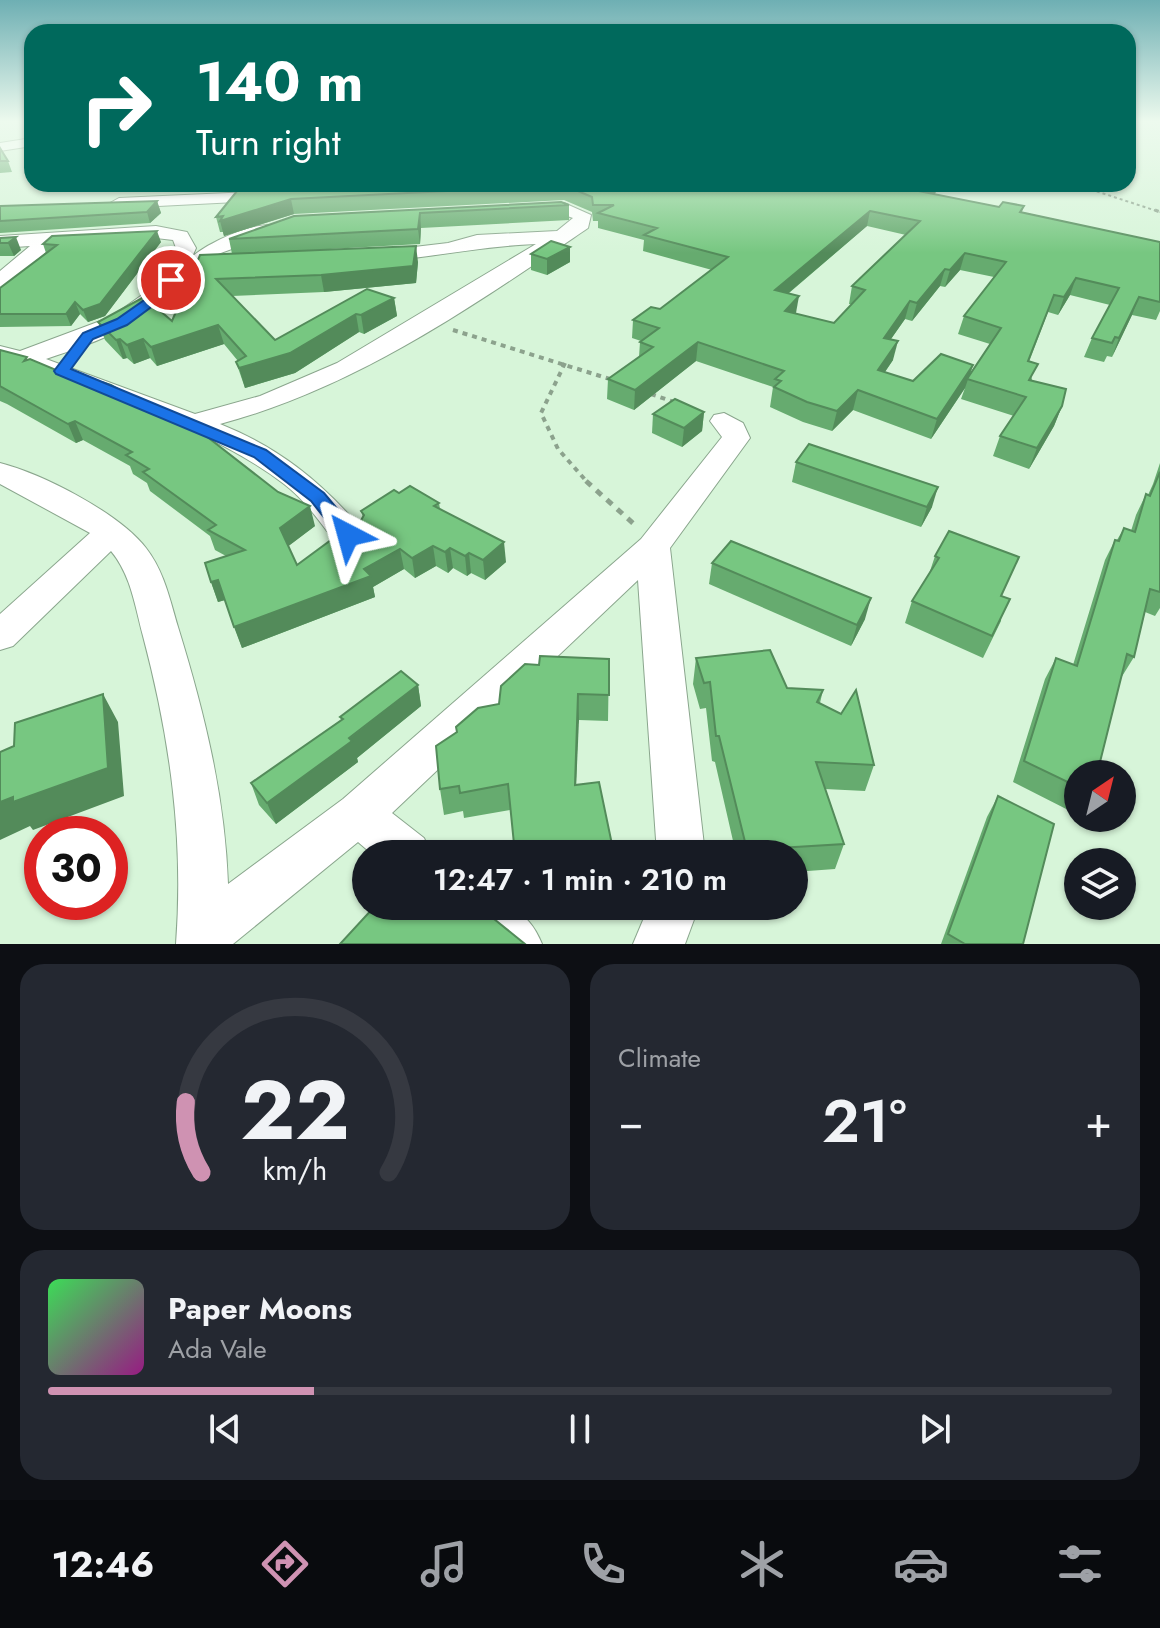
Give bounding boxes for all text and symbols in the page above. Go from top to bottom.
text: 140 m [196,41,363,122]
icon: right [64,56,168,160]
text: Turn right [196,116,341,168]
pin [137,246,205,314]
icon: arrive [149,258,193,302]
position arrow [306,493,390,577]
north arrow [1064,760,1136,832]
map controls [1064,760,1136,920]
speed limit sign: 30 [24,816,128,920]
button: layers [1064,848,1136,920]
text: 12:47 · 1 min · 210 m [433,858,727,901]
text: Climate [618,1039,701,1077]
text: 22 [240,1050,350,1170]
text: 21° [822,1078,907,1165]
text: − [618,1090,644,1154]
text: + [1085,1090,1112,1154]
text: km/h [263,1149,327,1191]
text: Paper Moons [168,1287,352,1330]
text: Ada Vale [168,1330,267,1368]
icon: previous [203,1407,247,1451]
icon: pause [558,1407,602,1451]
icon: next [913,1407,957,1451]
icon: directions [257,1536,313,1592]
icon: music [416,1536,472,1592]
icon: phone [575,1536,631,1592]
icon: climate [734,1536,790,1592]
icon: car [893,1536,949,1592]
icon: filters [1052,1536,1108,1592]
text: 12:46 [52,1538,154,1590]

